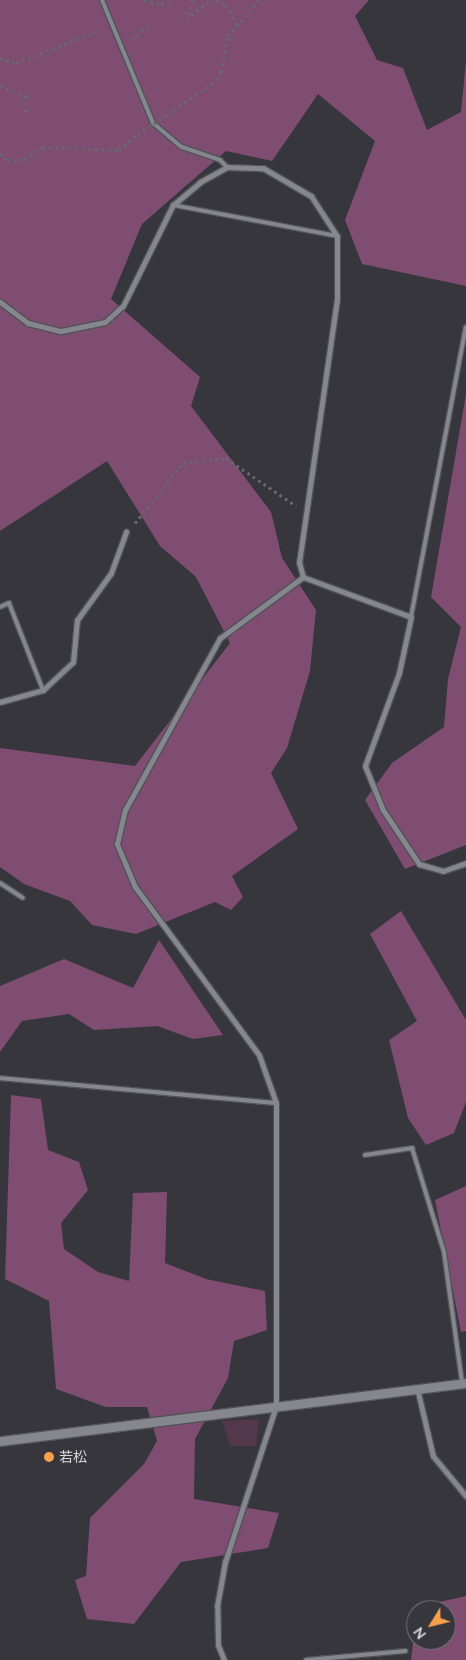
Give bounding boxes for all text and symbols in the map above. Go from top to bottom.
place label: 若松 [59,1449,87,1465]
marker: 若松 [43,1451,55,1463]
north arrow [406,1600,456,1650]
text: N [409,1624,430,1643]

